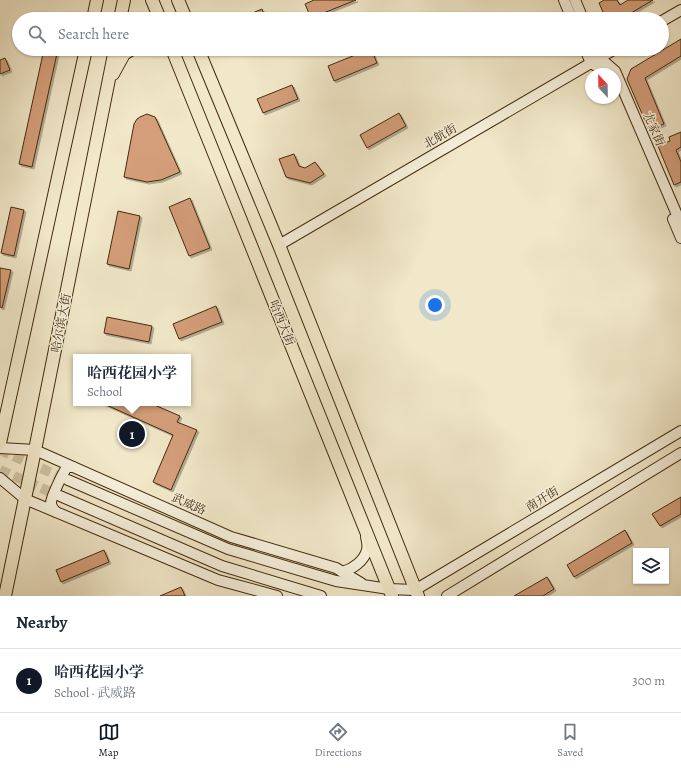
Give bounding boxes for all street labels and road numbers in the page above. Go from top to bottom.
street label: 尤家街 [640,109,669,150]
street label: 北航街 [420,120,460,152]
street label: 哈尔滨大街 [47,291,75,354]
street label: 哈西大街 [266,298,299,349]
street label: 南开街 [522,482,562,515]
street label: 武威路 [169,489,209,519]

